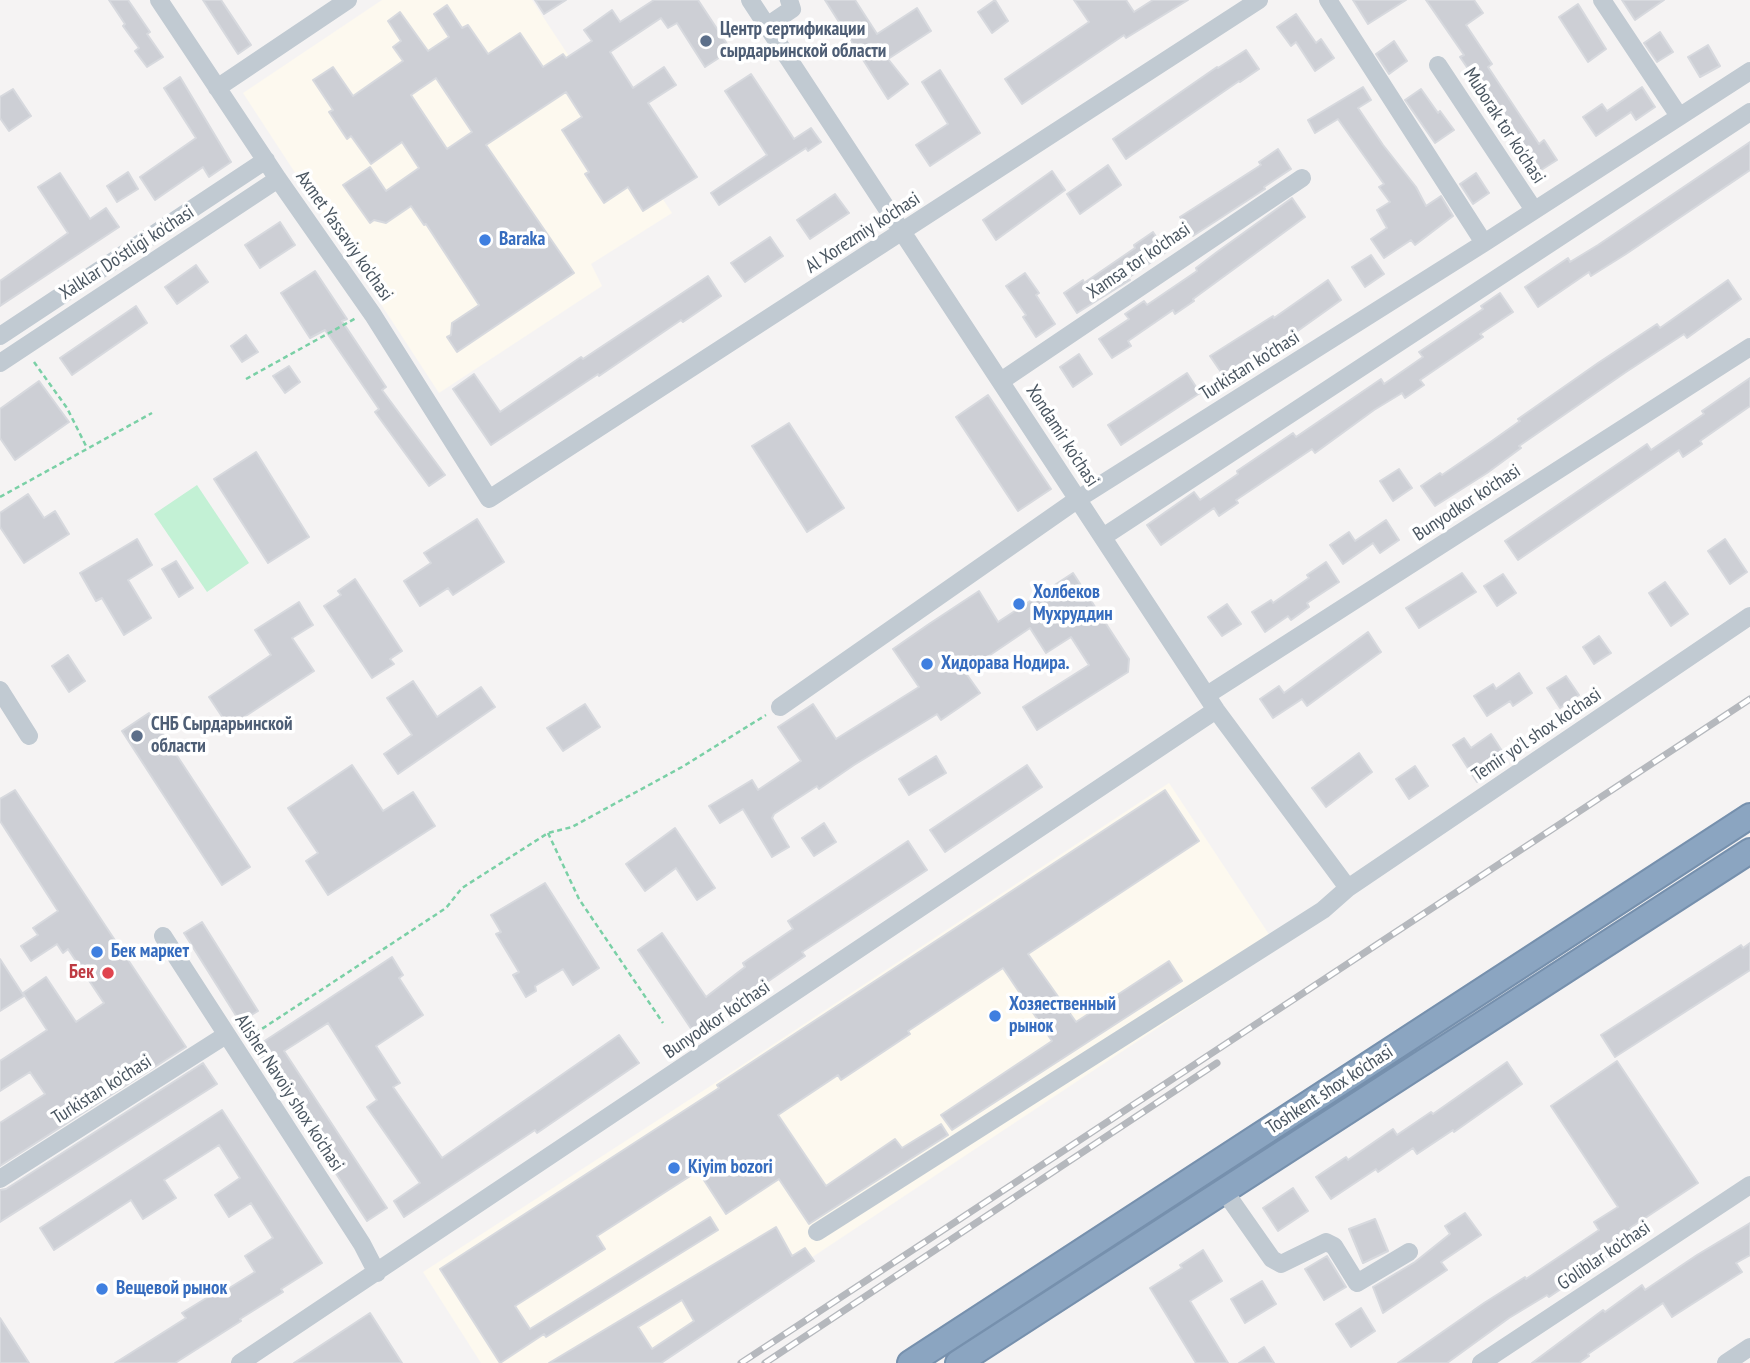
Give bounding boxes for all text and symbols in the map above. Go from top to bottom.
place label: Центр сертификации сырдарьинской области [720,19,886,63]
marker: Центр сертификации сырдарьинской области [698,33,714,49]
street label: Muborak tor ko'chasi [1458,64,1550,188]
street label: Axmet Yassaviy ko'chasi [291,167,397,305]
street label: Al Xorezmiy ko'chasi [802,188,924,278]
street label: Xalklar Do'stligi ko'chasi [55,201,199,305]
street label: Xamsa tor ko'chasi [1083,218,1195,304]
place label: Baraka [499,229,545,251]
marker: Baraka [477,232,493,248]
street label: Turkistan ko'chasi [1196,326,1304,406]
street label: Xondamir ko'chasi [1021,381,1103,491]
street label: Bunyodkor ko'chasi [1409,460,1525,546]
place label: Холбеков Мухруддин [1033,582,1113,626]
marker: Холбеков Мухруддин [1011,596,1027,612]
place label: Хидорава Нодира. [941,653,1070,675]
marker: Хидорава Нодира. [919,656,935,672]
street label: Temir yo'l shox ko'chasi [1468,683,1606,787]
place label: СНБ Сырдарьинской области [151,714,293,758]
marker: СНБ Сырдарьинской области [129,728,145,744]
place label: Бек маркет [111,941,189,963]
marker: Бек маркет [89,944,105,960]
place label: Бек [69,962,94,984]
marker: Бек [100,965,116,981]
street label: Bunyodkor ko'chasi [659,976,775,1064]
place label: Хозяественный рынок [1009,994,1116,1038]
marker: Хозяественный рынок [987,1008,1003,1024]
street label: Alisher Navoiy shox ko'chasi [230,1010,348,1176]
street label: Toshkent shox ko'chasi [1262,1041,1398,1139]
street label: Turkistan ko'chasi [48,1050,156,1130]
place label: Kiyim bozori [688,1157,773,1179]
marker: Kiyim bozori [666,1160,682,1176]
street label: G'oliblar ko'chasi [1553,1217,1655,1295]
place label: Вещевой рынок [116,1278,227,1300]
marker: Вещевой рынок [94,1281,110,1297]

